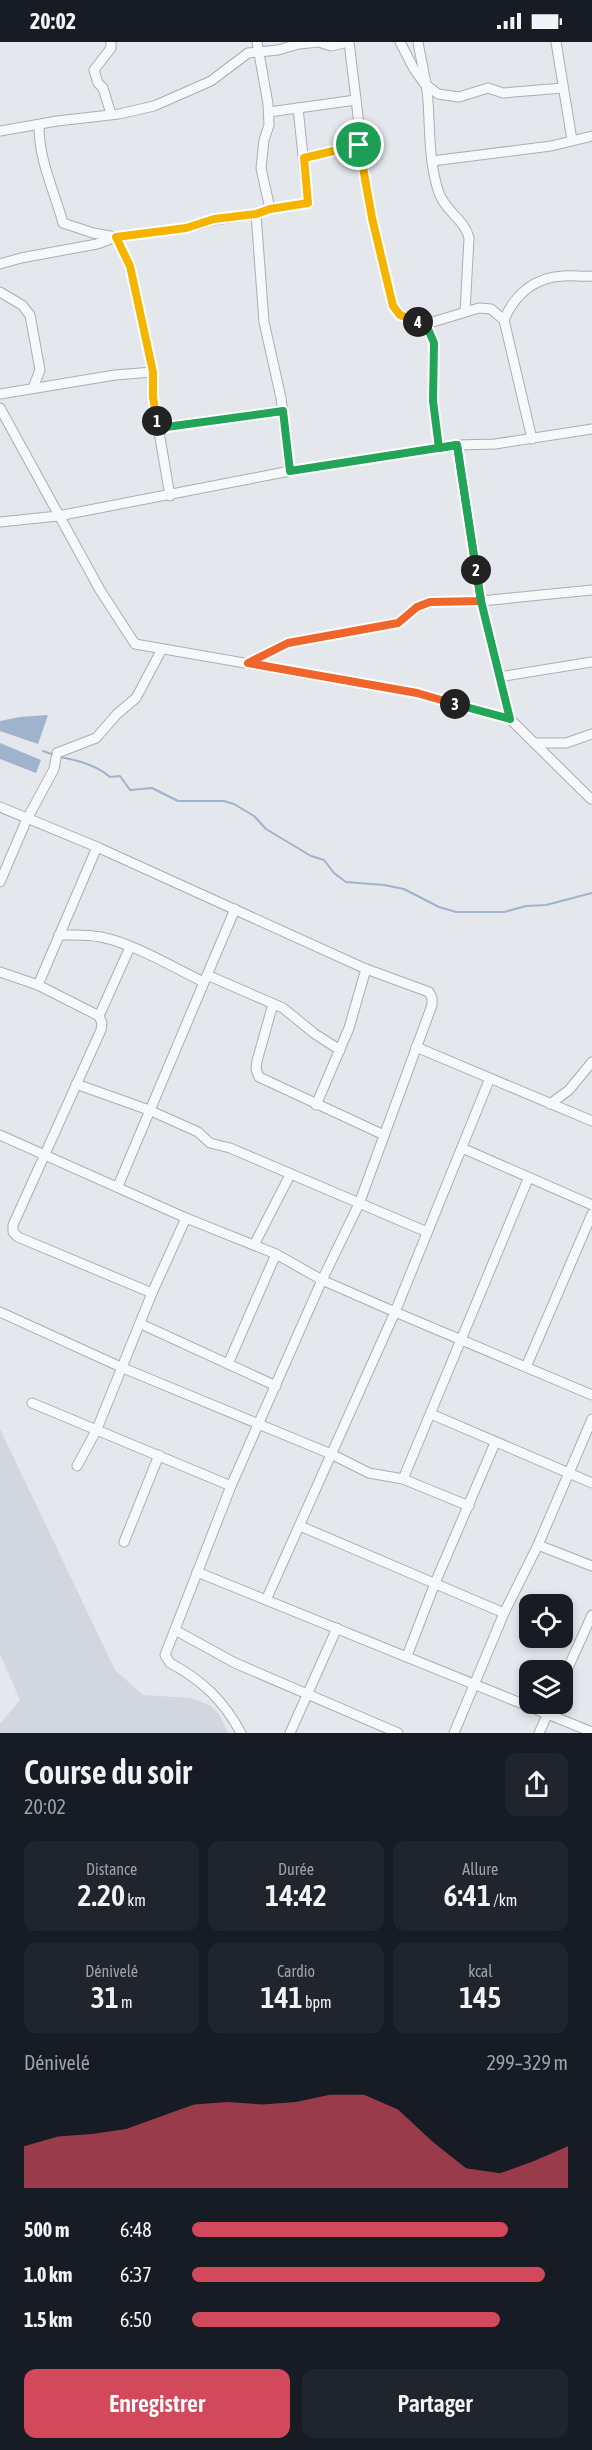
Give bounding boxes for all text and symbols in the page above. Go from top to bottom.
text: 20:02 [30,8,76,34]
pin [333,119,384,170]
icon: arrive [342,128,375,161]
pin: 4 [403,307,433,337]
text: 4 [414,313,422,331]
pin: 1 [142,406,172,436]
text: 1 [153,412,161,430]
pin: 2 [461,555,491,585]
text: 2 [472,561,480,579]
pin: 3 [440,689,470,719]
text: 3 [451,695,459,713]
map controls [519,1594,573,1714]
button: locate [519,1594,573,1648]
button: layers [519,1660,573,1714]
text: Course du soir [24,1753,192,1791]
button: share [505,1753,568,1816]
text: 20:02 [24,1795,66,1818]
text: Distance [86,1860,137,1878]
text: Durée [278,1860,314,1878]
text: Allure [462,1860,498,1878]
text: 2.20 [77,1878,125,1912]
text: 14:42 [265,1878,327,1912]
text: 6:41 [443,1878,491,1912]
text: km [125,1891,146,1909]
text: /km [491,1891,517,1909]
text: Dénivelé [85,1962,138,1980]
text: Cardio [277,1962,315,1980]
text: kcal [468,1962,492,1980]
text: 31 [91,1980,119,2014]
text: 141 [260,1980,303,2014]
text: 145 [459,1980,501,2014]
text: m [119,1993,133,2011]
text: bpm [303,1993,332,2011]
text: Dénivelé [24,2051,90,2074]
text: 299–329 m [486,2051,568,2074]
text: 500 m [24,2218,69,2241]
text: 6:48 [120,2218,152,2241]
text: 1.0 km [24,2263,72,2286]
text: 6:37 [120,2263,152,2286]
text: 1.5 km [24,2308,72,2331]
text: 6:50 [120,2308,152,2331]
button: Enregistrer [24,2369,290,2438]
button: Partager [302,2369,568,2438]

